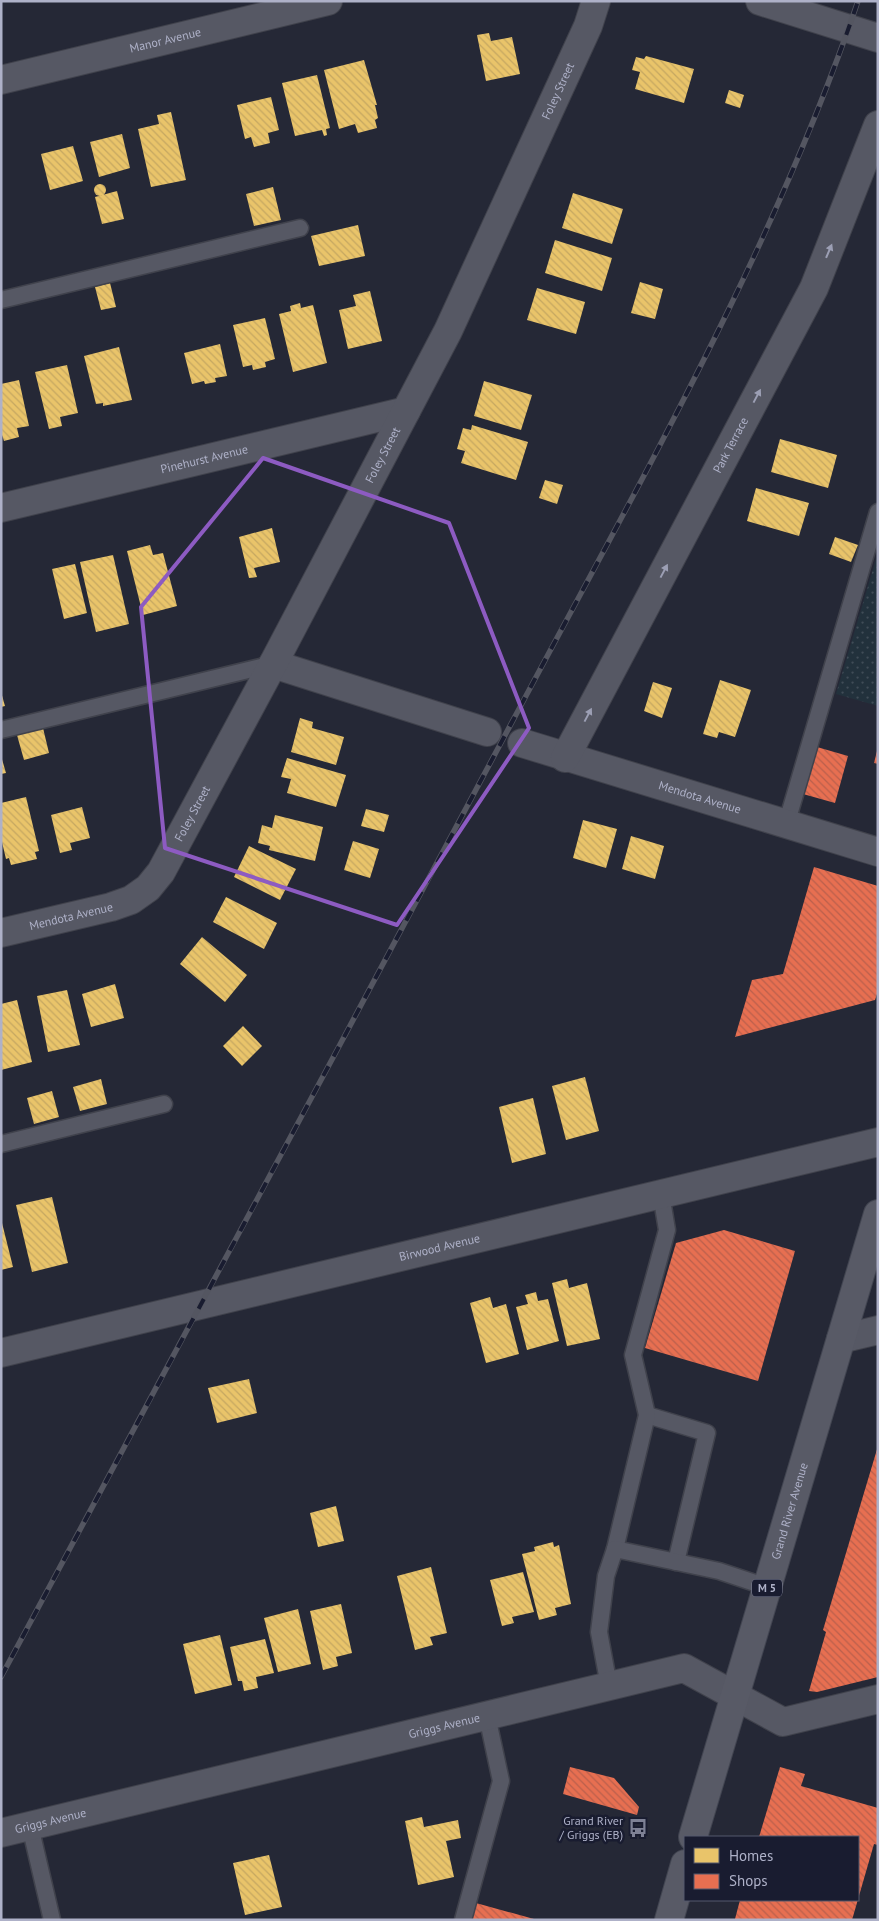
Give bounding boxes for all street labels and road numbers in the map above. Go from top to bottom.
street label: Manor Avenue [128,24,202,56]
street label: Foley Street [538,60,577,122]
street label: Park Terrace [709,414,751,476]
street label: Foley Street [362,424,403,485]
street label: Pinehurst Avenue [159,441,249,477]
street label: Mendota Avenue [657,777,743,817]
street label: Foley Street [171,783,213,844]
street label: Mendota Avenue [28,899,114,933]
street label: Birwood Avenue [397,1230,481,1264]
street label: Grand River Avenue [768,1461,811,1561]
road number: M 5 [752,1580,782,1596]
street label: Griggs Avenue [407,1710,481,1741]
street label: Griggs Avenue [13,1805,88,1836]

